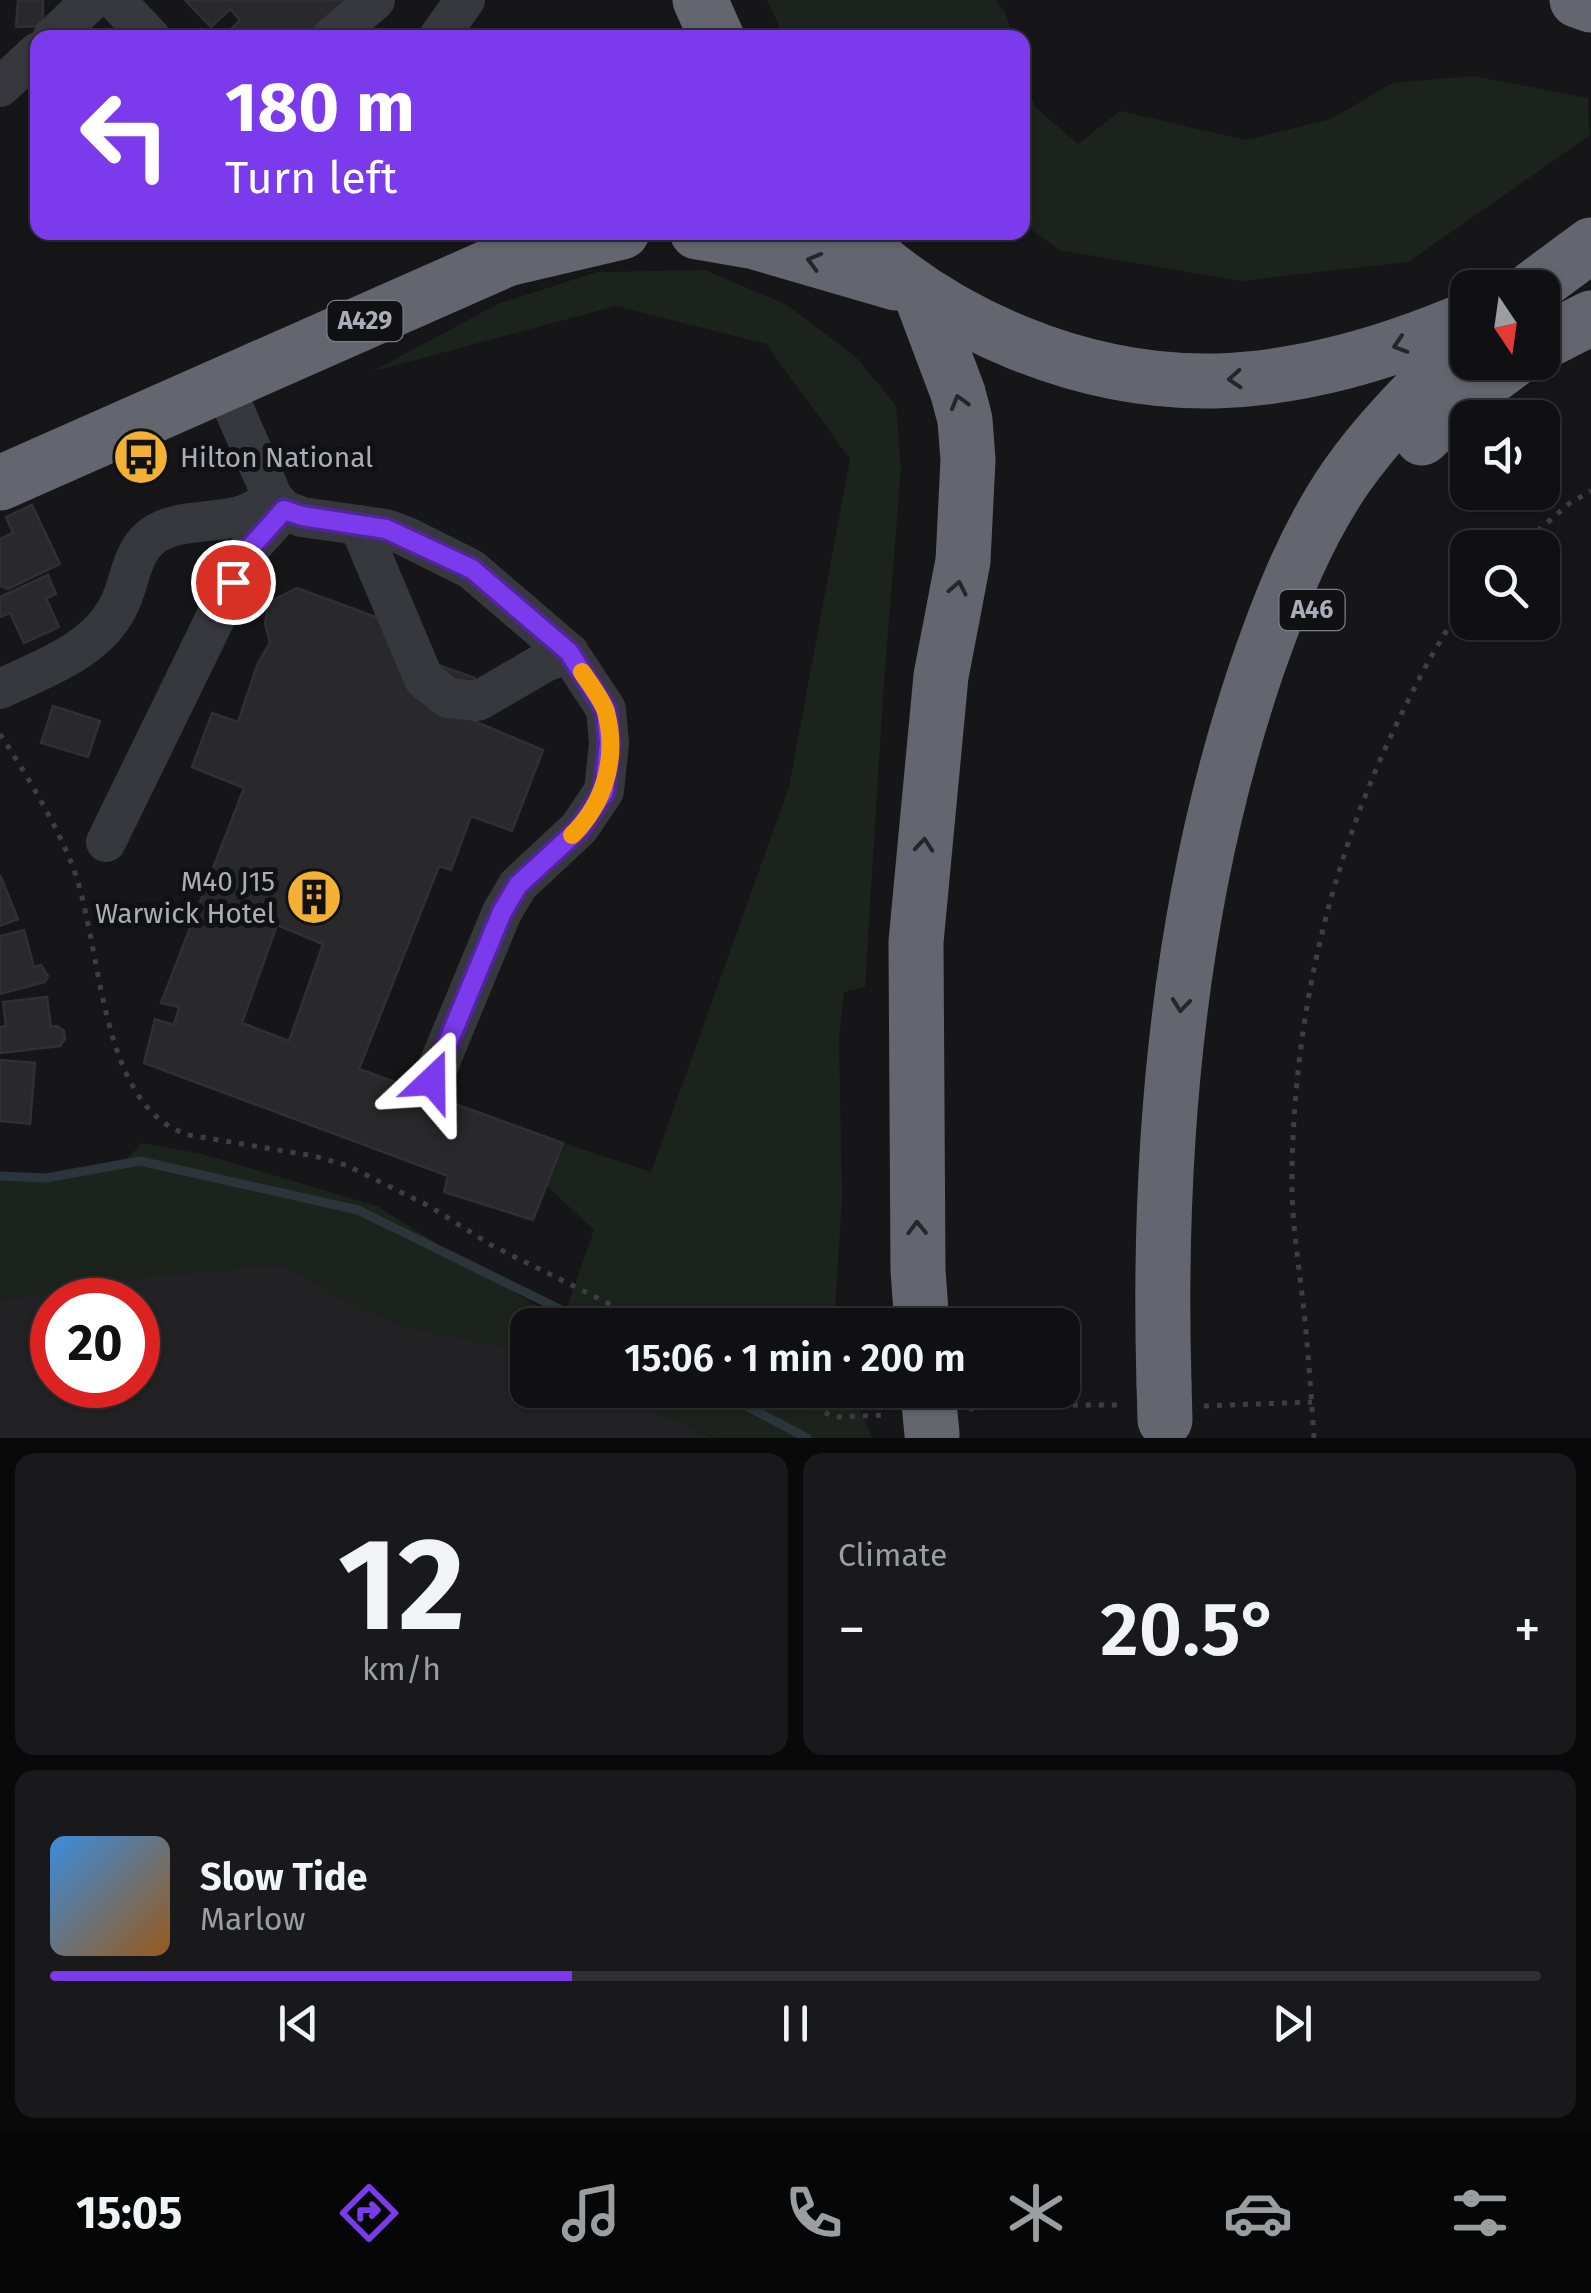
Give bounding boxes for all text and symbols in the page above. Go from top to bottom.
text: 180 m [225,66,415,150]
icon: left [60,70,190,200]
text: Turn left [225,151,397,205]
one-way arrow [806,252,823,273]
north arrow [1450,270,1560,380]
map controls [1450,270,1560,640]
road number: A429 [328,301,402,341]
one-way arrow [1393,334,1410,354]
one-way arrow [1226,368,1242,390]
one-way arrow [950,393,971,411]
button: sound [1450,400,1560,510]
bus stop icon: Hilton National [111,427,171,487]
place label: Hilton National [180,441,373,474]
button: search [1450,530,1560,640]
pin [191,540,276,625]
icon: arrive [206,555,261,610]
one-way arrow [946,579,967,596]
road number: A46 [1280,590,1344,630]
one-way arrow [913,836,935,852]
place label: M40 J15 Warwick Hotel [95,865,275,930]
building icon: M40 J15 Warwick Hotel [284,867,344,927]
one-way arrow [1171,997,1192,1013]
position arrow [380,1029,484,1133]
one-way arrow [907,1219,928,1235]
speed limit sign: 20 [30,1278,160,1408]
text: 15:06 · 1 min · 200 m [624,1335,966,1381]
text: 12 [338,1507,465,1663]
text: Climate [838,1536,947,1574]
text: 20.5° [1100,1585,1279,1675]
text: − [838,1597,866,1663]
text: + [1514,1597,1541,1663]
text: km/h [362,1650,441,1688]
text: Slow Tide [200,1854,368,1900]
text: Marlow [200,1900,306,1938]
icon: previous [271,1996,326,2051]
icon: pause [768,1996,823,2051]
icon: next [1265,1996,1320,2051]
icon: directions [334,2178,404,2248]
icon: music [556,2178,626,2248]
icon: phone [779,2178,849,2248]
icon: climate [1001,2178,1071,2248]
icon: car [1223,2178,1293,2248]
icon: filters [1445,2178,1515,2248]
text: 15:05 [76,2186,182,2240]

